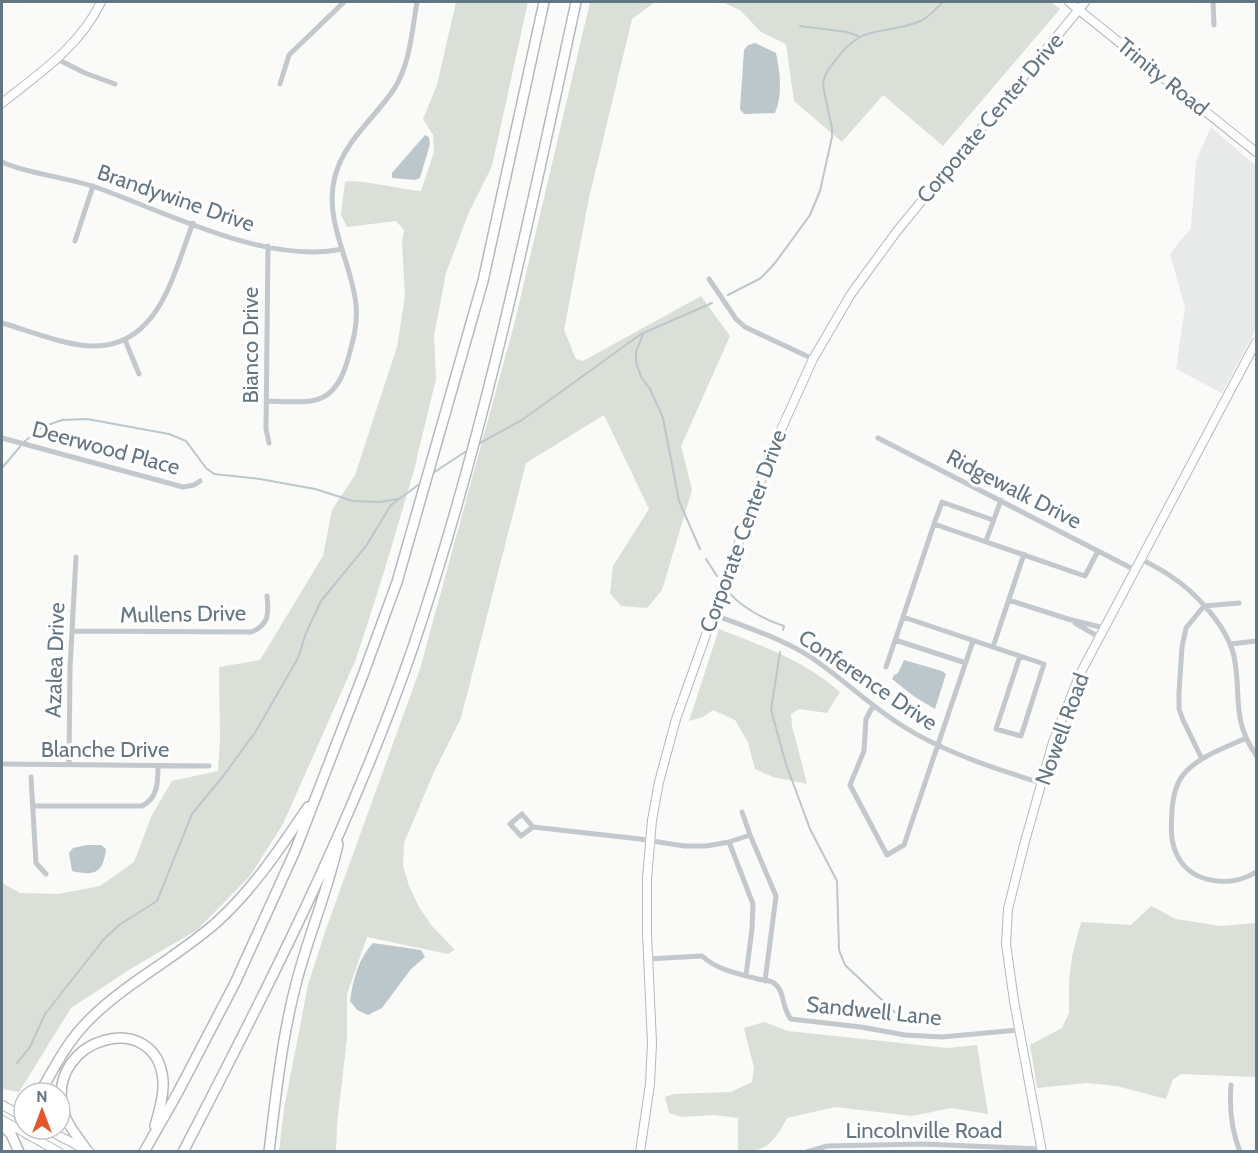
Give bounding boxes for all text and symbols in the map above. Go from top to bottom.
street label: Corporate Center Drive [911,27,1069,209]
street label: Trinity Road [1112,32,1214,122]
street label: Brandywine Drive [94,158,258,238]
street label: Bianco Drive [237,287,264,403]
street label: Deerwood Place [29,415,183,481]
street label: Corporate Center Drive [694,426,792,636]
street label: Ridgewalk Drive [942,443,1086,535]
street label: Mullens Drive [120,599,246,629]
street label: Azalea Drive [39,602,71,718]
street label: Conference Drive [794,624,942,736]
street label: Nowell Road [1029,669,1095,789]
street label: Blanche Drive [41,736,169,763]
street label: Sandwell Lane [805,990,943,1032]
north arrow [12,1081,72,1141]
text: N [36,1087,48,1106]
street label: Lincolnville Road [846,1117,1002,1144]

